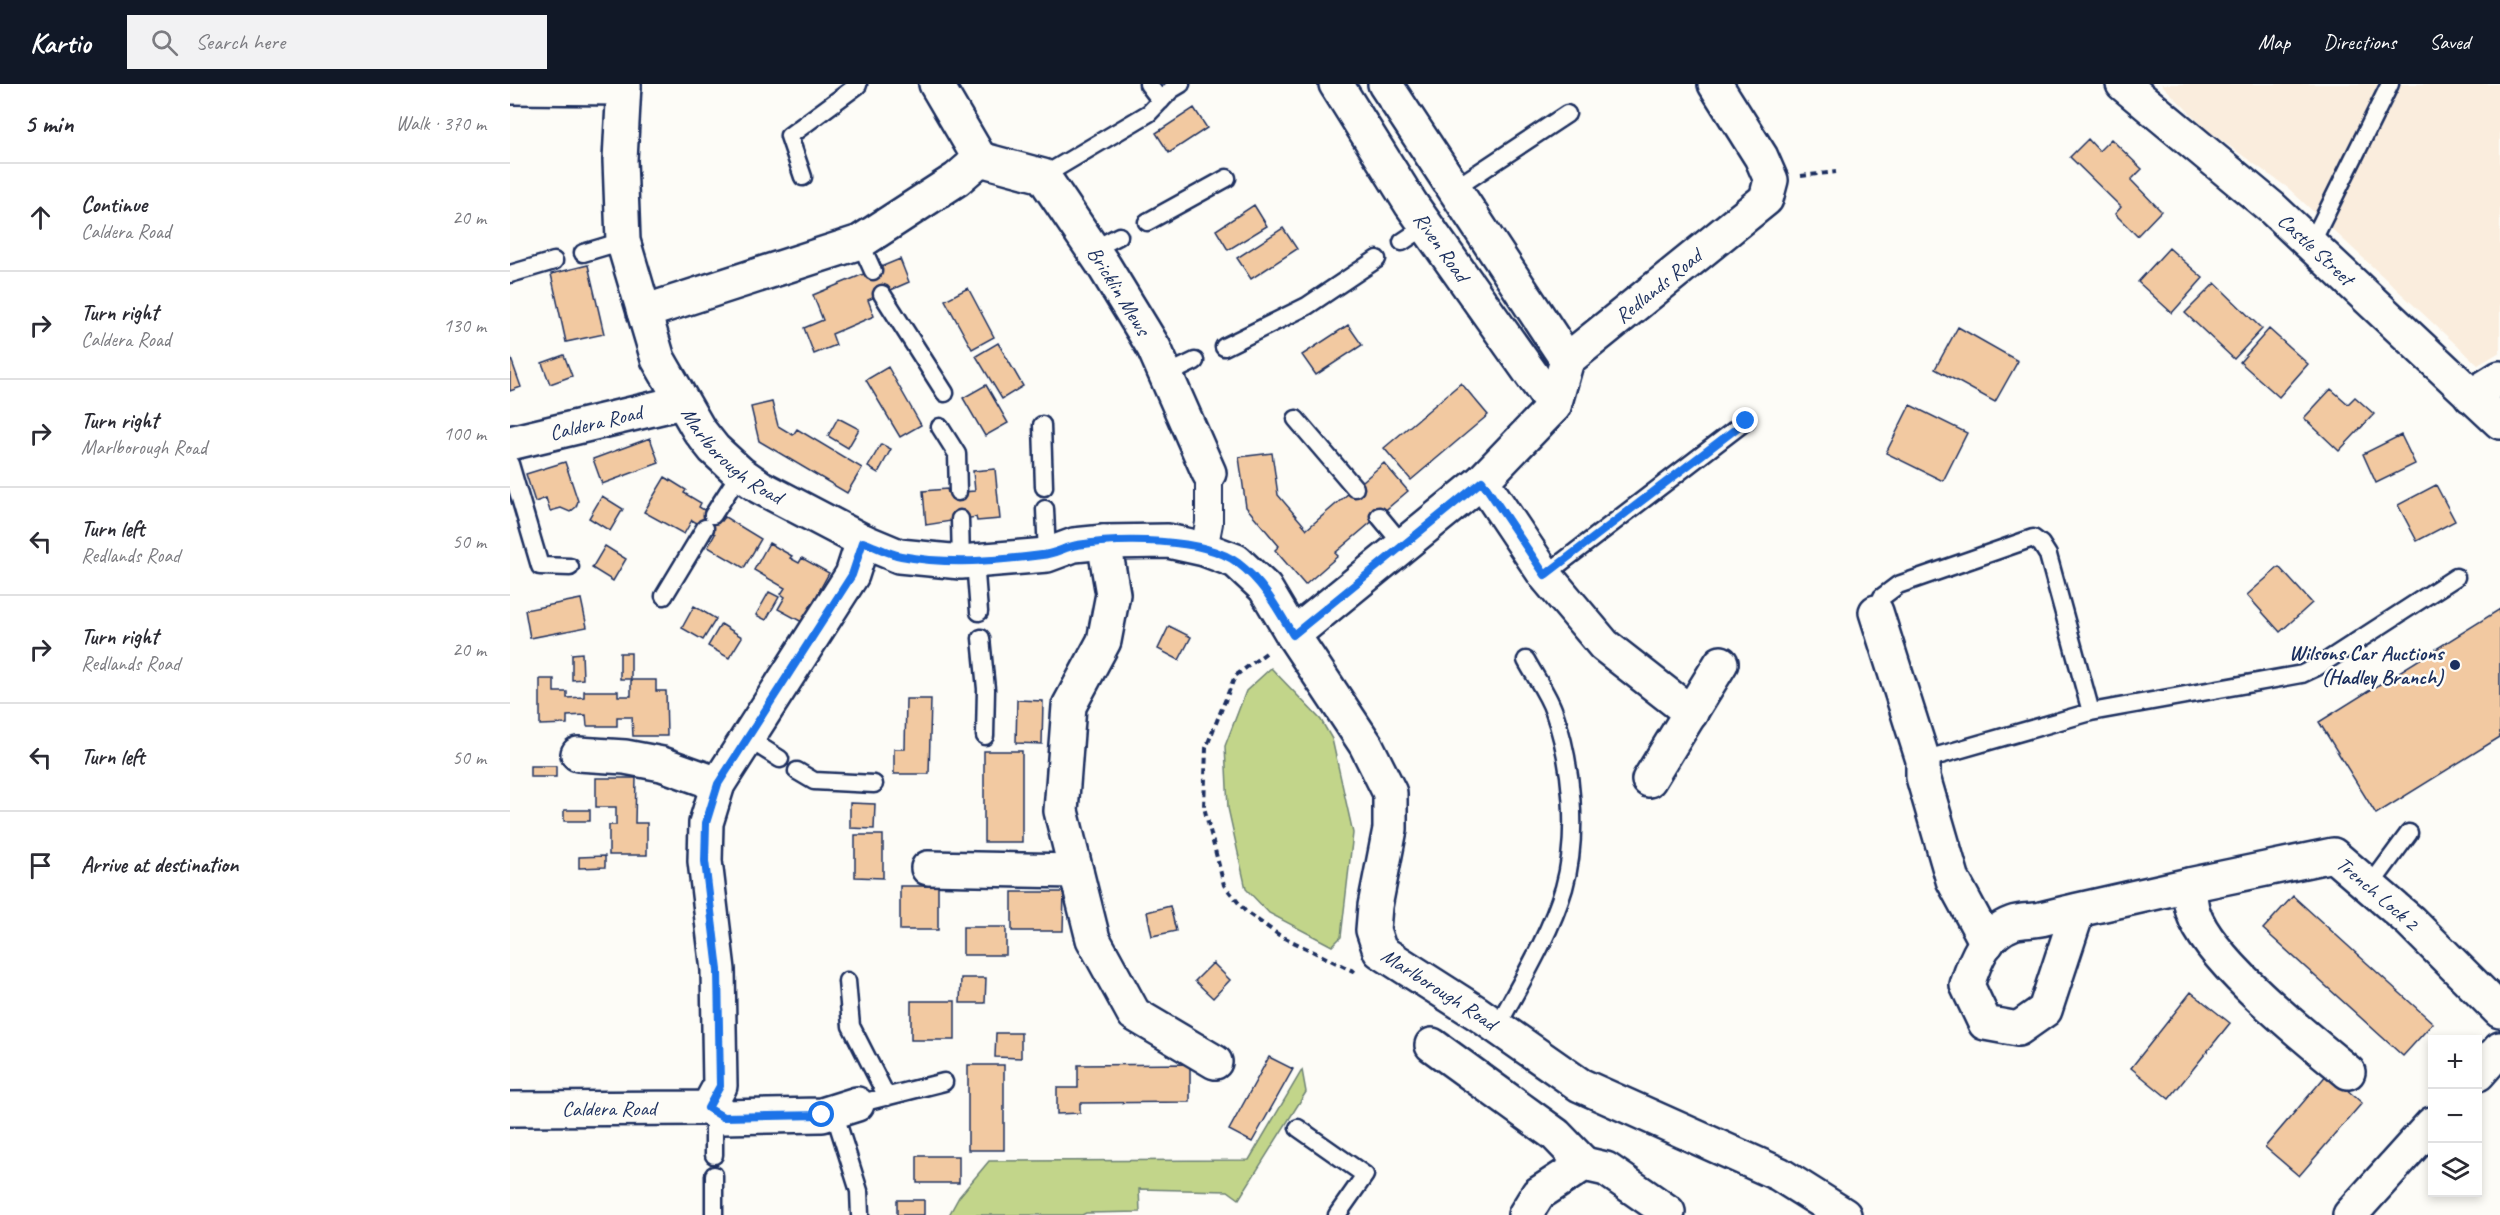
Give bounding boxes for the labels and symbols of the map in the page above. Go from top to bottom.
street label: Riven Road [1408,207,1476,289]
street label: Castle Street [2273,207,2361,293]
street label: Bricklin Mews [1081,241,1157,341]
street label: Redlands Road [1610,242,1709,329]
street label: Caldera Road [547,398,648,446]
street label: Marlborough Road [676,402,791,511]
route end [1732,407,1758,433]
place label: Wilsons Car Auctions (Hadley Branch) [2289,640,2446,690]
marker: Wilsons Car Auctions (Hadley Branch) [2448,658,2462,672]
street label: Trench Lock 2 [2331,851,2426,937]
street label: Marlborough Road [1376,942,1505,1038]
street label: Caldera Road [562,1095,660,1122]
route start [808,1101,834,1127]

